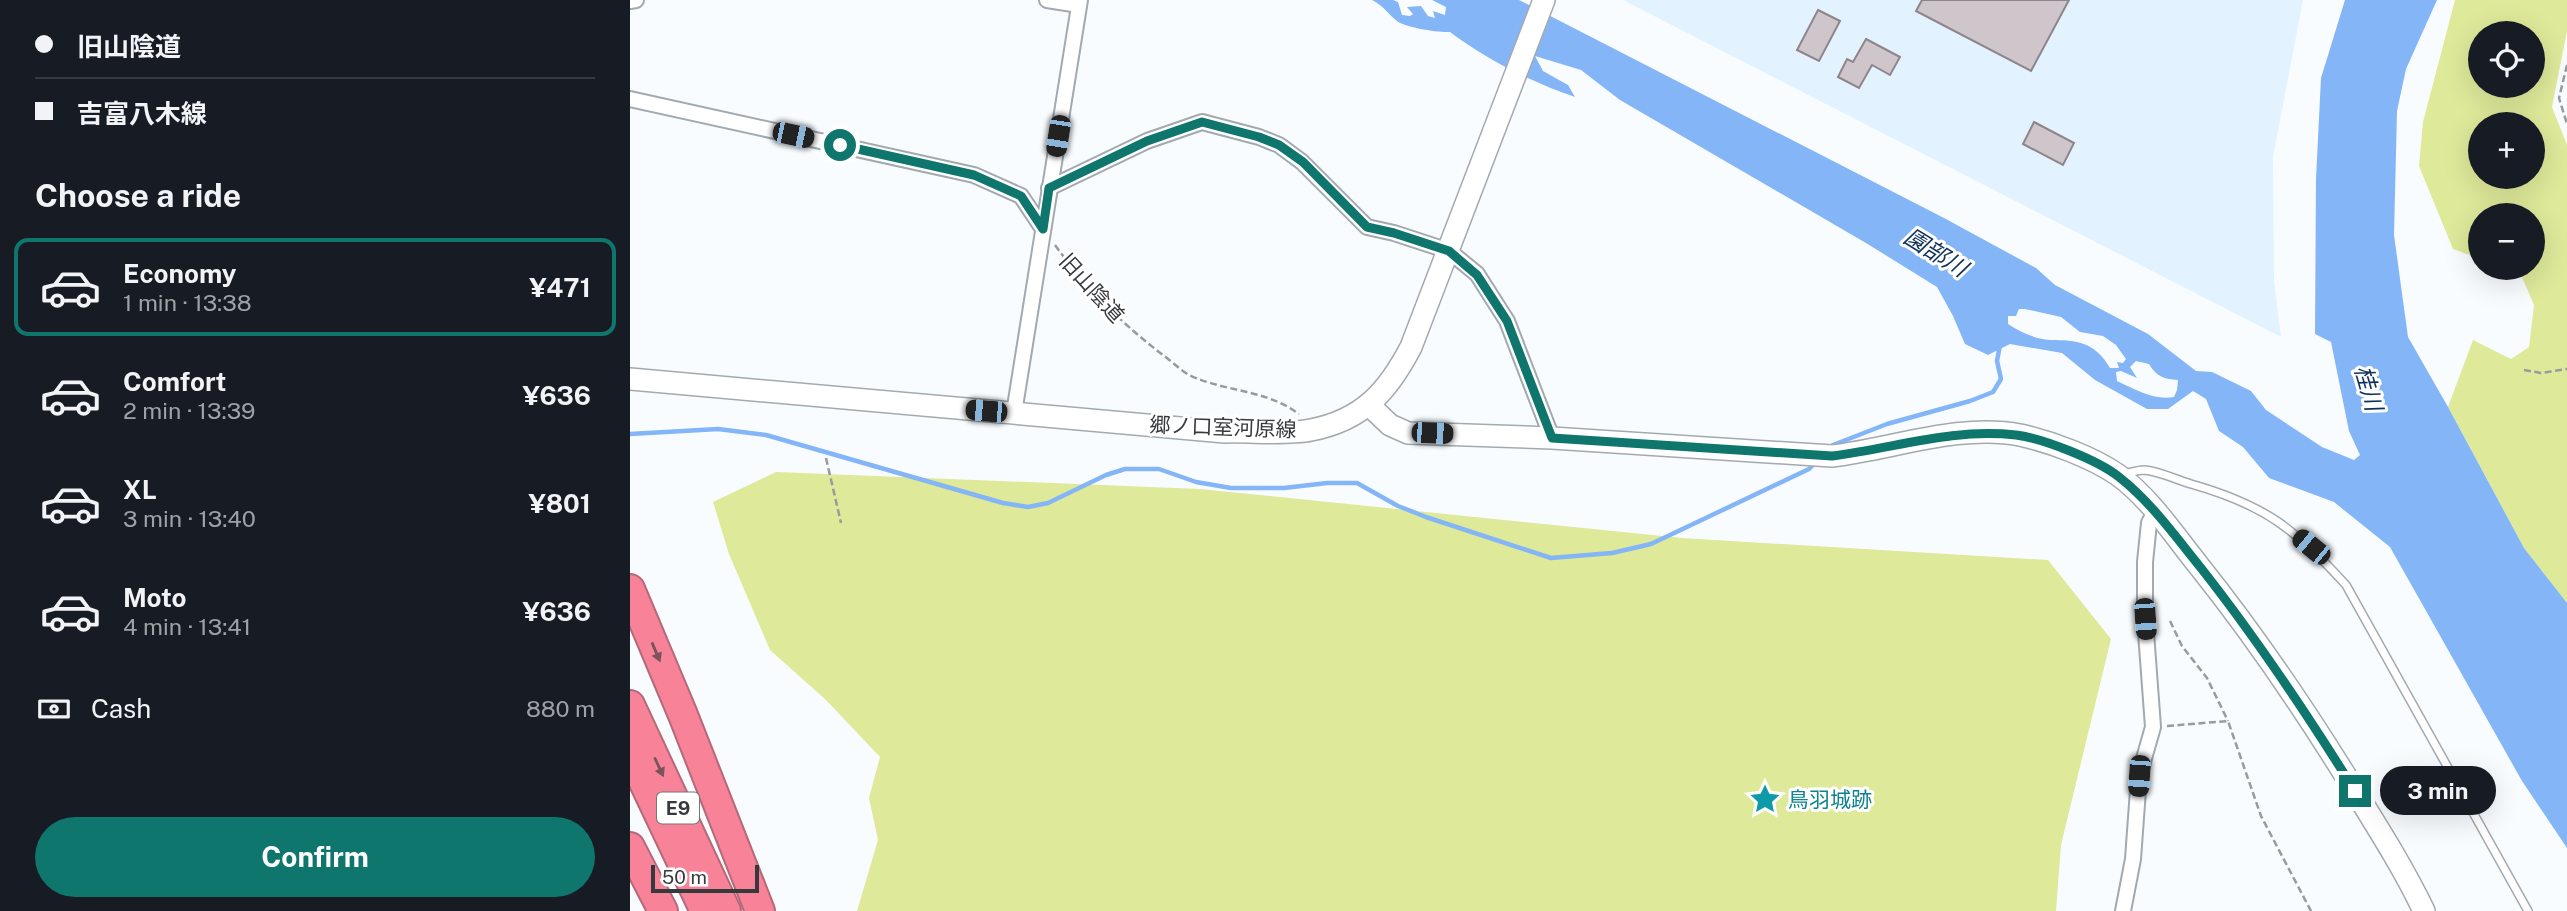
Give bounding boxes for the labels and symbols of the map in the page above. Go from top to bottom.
car [1045,114,1072,158]
car [771,120,816,150]
route start [824,129,856,161]
water label: 園部川 [1900,222,1975,283]
street label: 旧山陰道 [1055,248,1129,328]
water label: 桂川 [2350,362,2389,417]
car [965,399,1008,423]
street label: 郷ノ口室河原線 [1149,412,1297,442]
car [1411,422,1454,444]
car [2289,526,2334,568]
car [2134,597,2157,641]
one-way arrow [651,641,662,662]
car [2128,754,2151,798]
one-way arrow [653,757,664,777]
callout: 3 min [2380,766,2495,816]
route end [2339,775,2371,807]
place icon: 鳥羽城跡 [1748,782,1782,816]
place label: 鳥羽城跡 [1788,787,1872,812]
road number: E9 [657,792,699,824]
scale bar [651,862,760,894]

